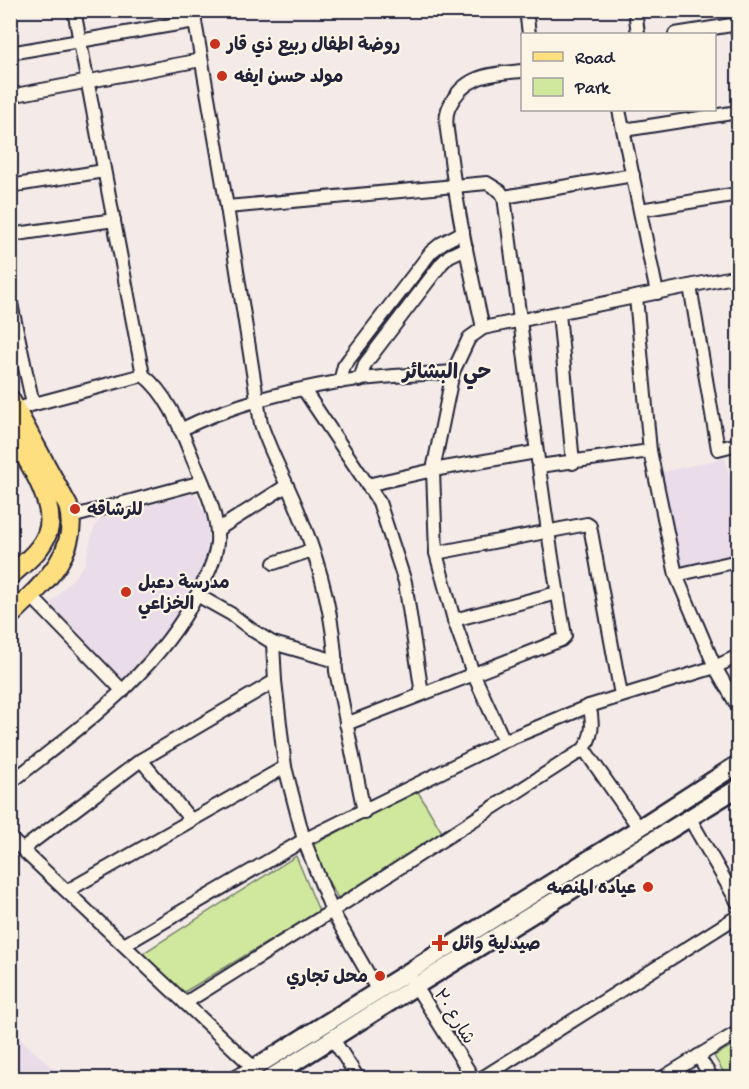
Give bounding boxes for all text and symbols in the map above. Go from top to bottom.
legend [521,33,716,111]
place label: روضة اطفال ربيع ذي قار [225,34,400,58]
marker: روضة اطفال ربيع ذي قار [208,37,222,51]
text: Road [575,49,616,70]
place label: مولد حسن ايفه [234,68,343,89]
marker: مولد حسن ايفه [215,69,229,83]
text: Park [574,79,611,100]
district label: حي البشائر [401,362,491,390]
place label: للرشاقه [87,499,142,522]
marker: للرشاقه [68,502,82,516]
place label: مدرسة دعبل الخزاعي [138,573,230,619]
marker: مدرسة دعبل الخزاعي [119,585,133,599]
place label: عياده المنصه [547,879,636,900]
marker: عياده المنصه [641,880,655,894]
place label: صيدلية وائل [452,934,541,956]
marker: صيدلية وائل [433,936,447,950]
place label: محل تجاري [286,968,368,990]
marker: محل تجاري [373,969,387,983]
street label: شارع ٣٠ [428,986,478,1049]

